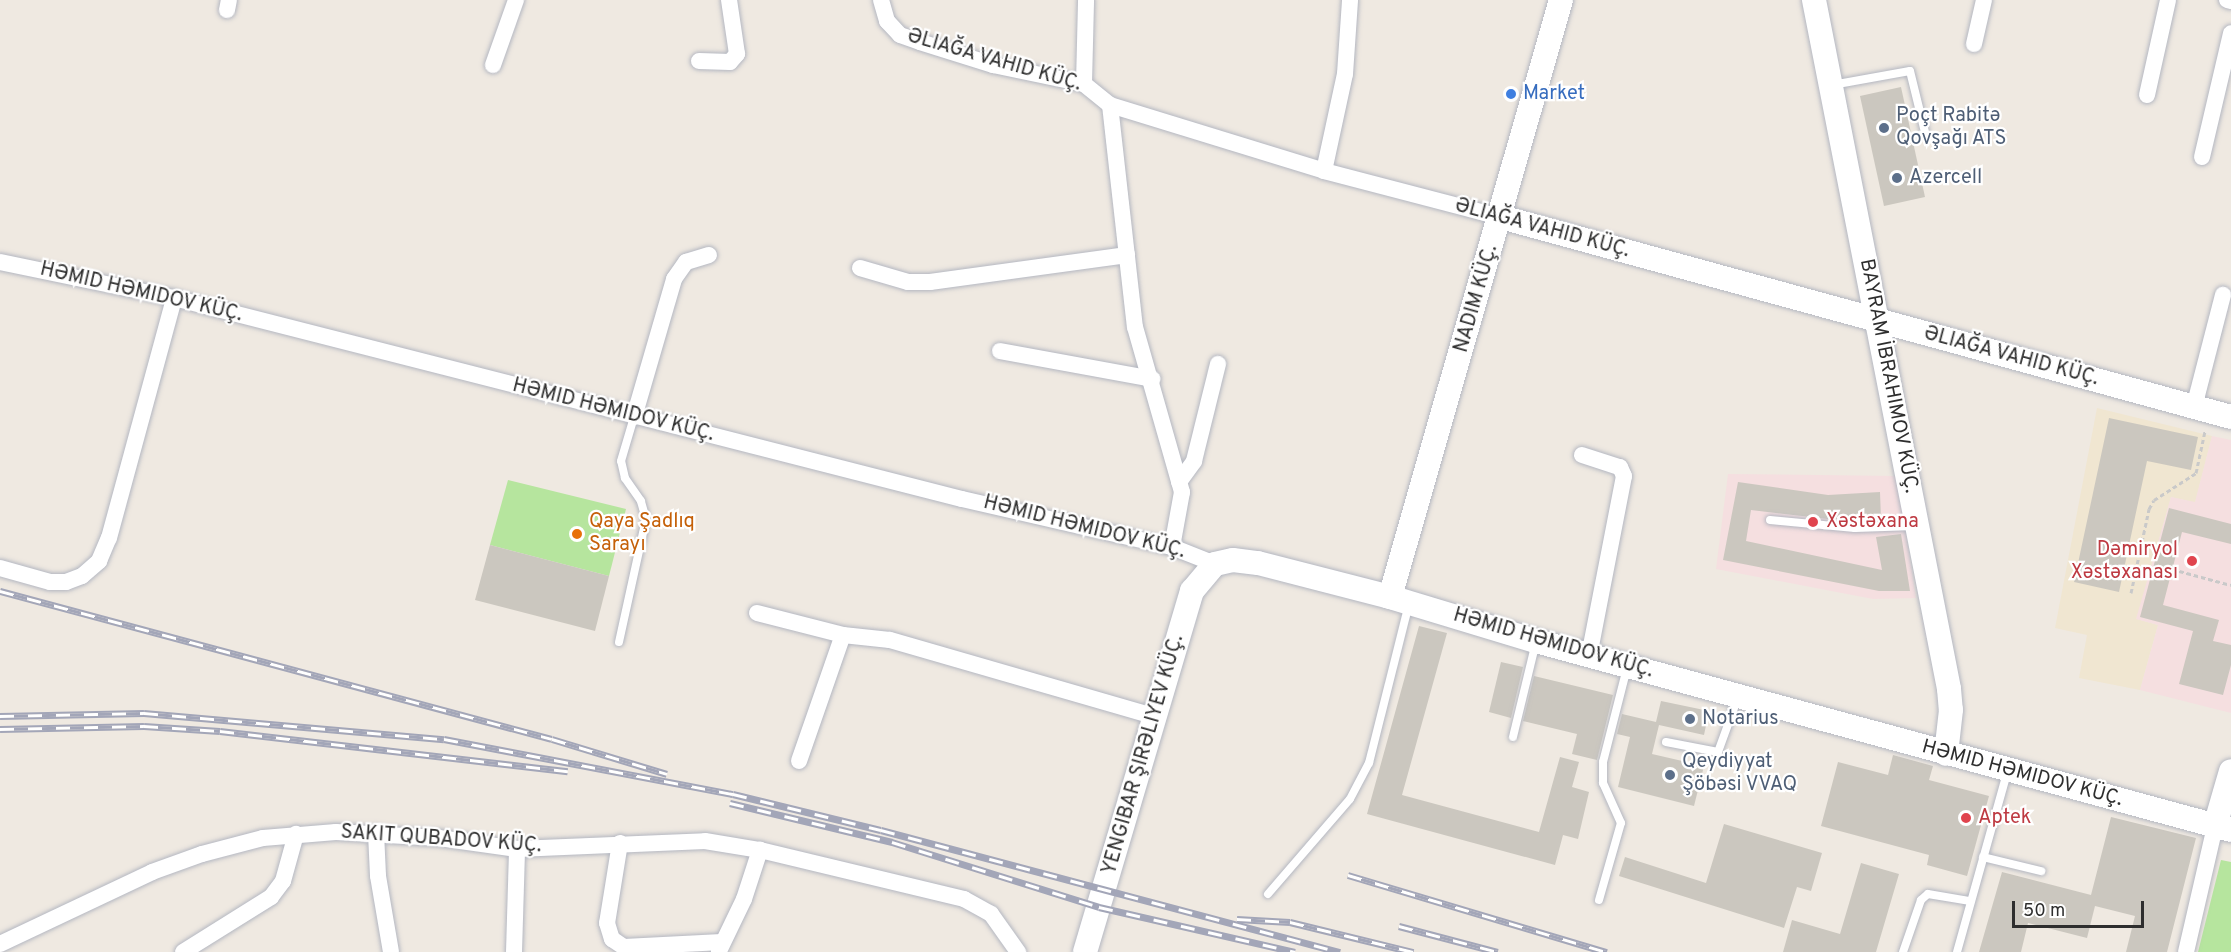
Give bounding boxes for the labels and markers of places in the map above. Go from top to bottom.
place label: Market [1523,82,1585,106]
marker: Market [1504,87,1518,101]
place label: Poçt Rabitə Qovşağı ATS [1896,104,2007,151]
marker: Poçt Rabitə Qovşağı ATS [1877,121,1891,135]
place label: Azercell [1909,166,1982,190]
marker: Azercell [1890,171,1904,185]
place label: Qaya Şadlıq Sarayı [589,510,695,557]
place label: Xəstəxana [1826,510,1919,534]
marker: Xəstəxana [1804,513,1822,531]
marker: Qaya Şadlıq Sarayı [570,527,584,541]
place label: Dəmiryol Xəstəxanası [2071,538,2178,585]
marker: Dəmiryol Xəstəxanası [2183,552,2201,570]
place label: Notarius [1702,707,1779,731]
marker: Notarius [1683,712,1697,726]
place label: Qeydiyyat Şöbəsi VVAQ [1682,751,1798,798]
marker: Qeydiyyat Şöbəsi VVAQ [1663,768,1677,782]
place label: Aptek [1978,806,2031,830]
marker: Aptek [1959,811,1973,825]

